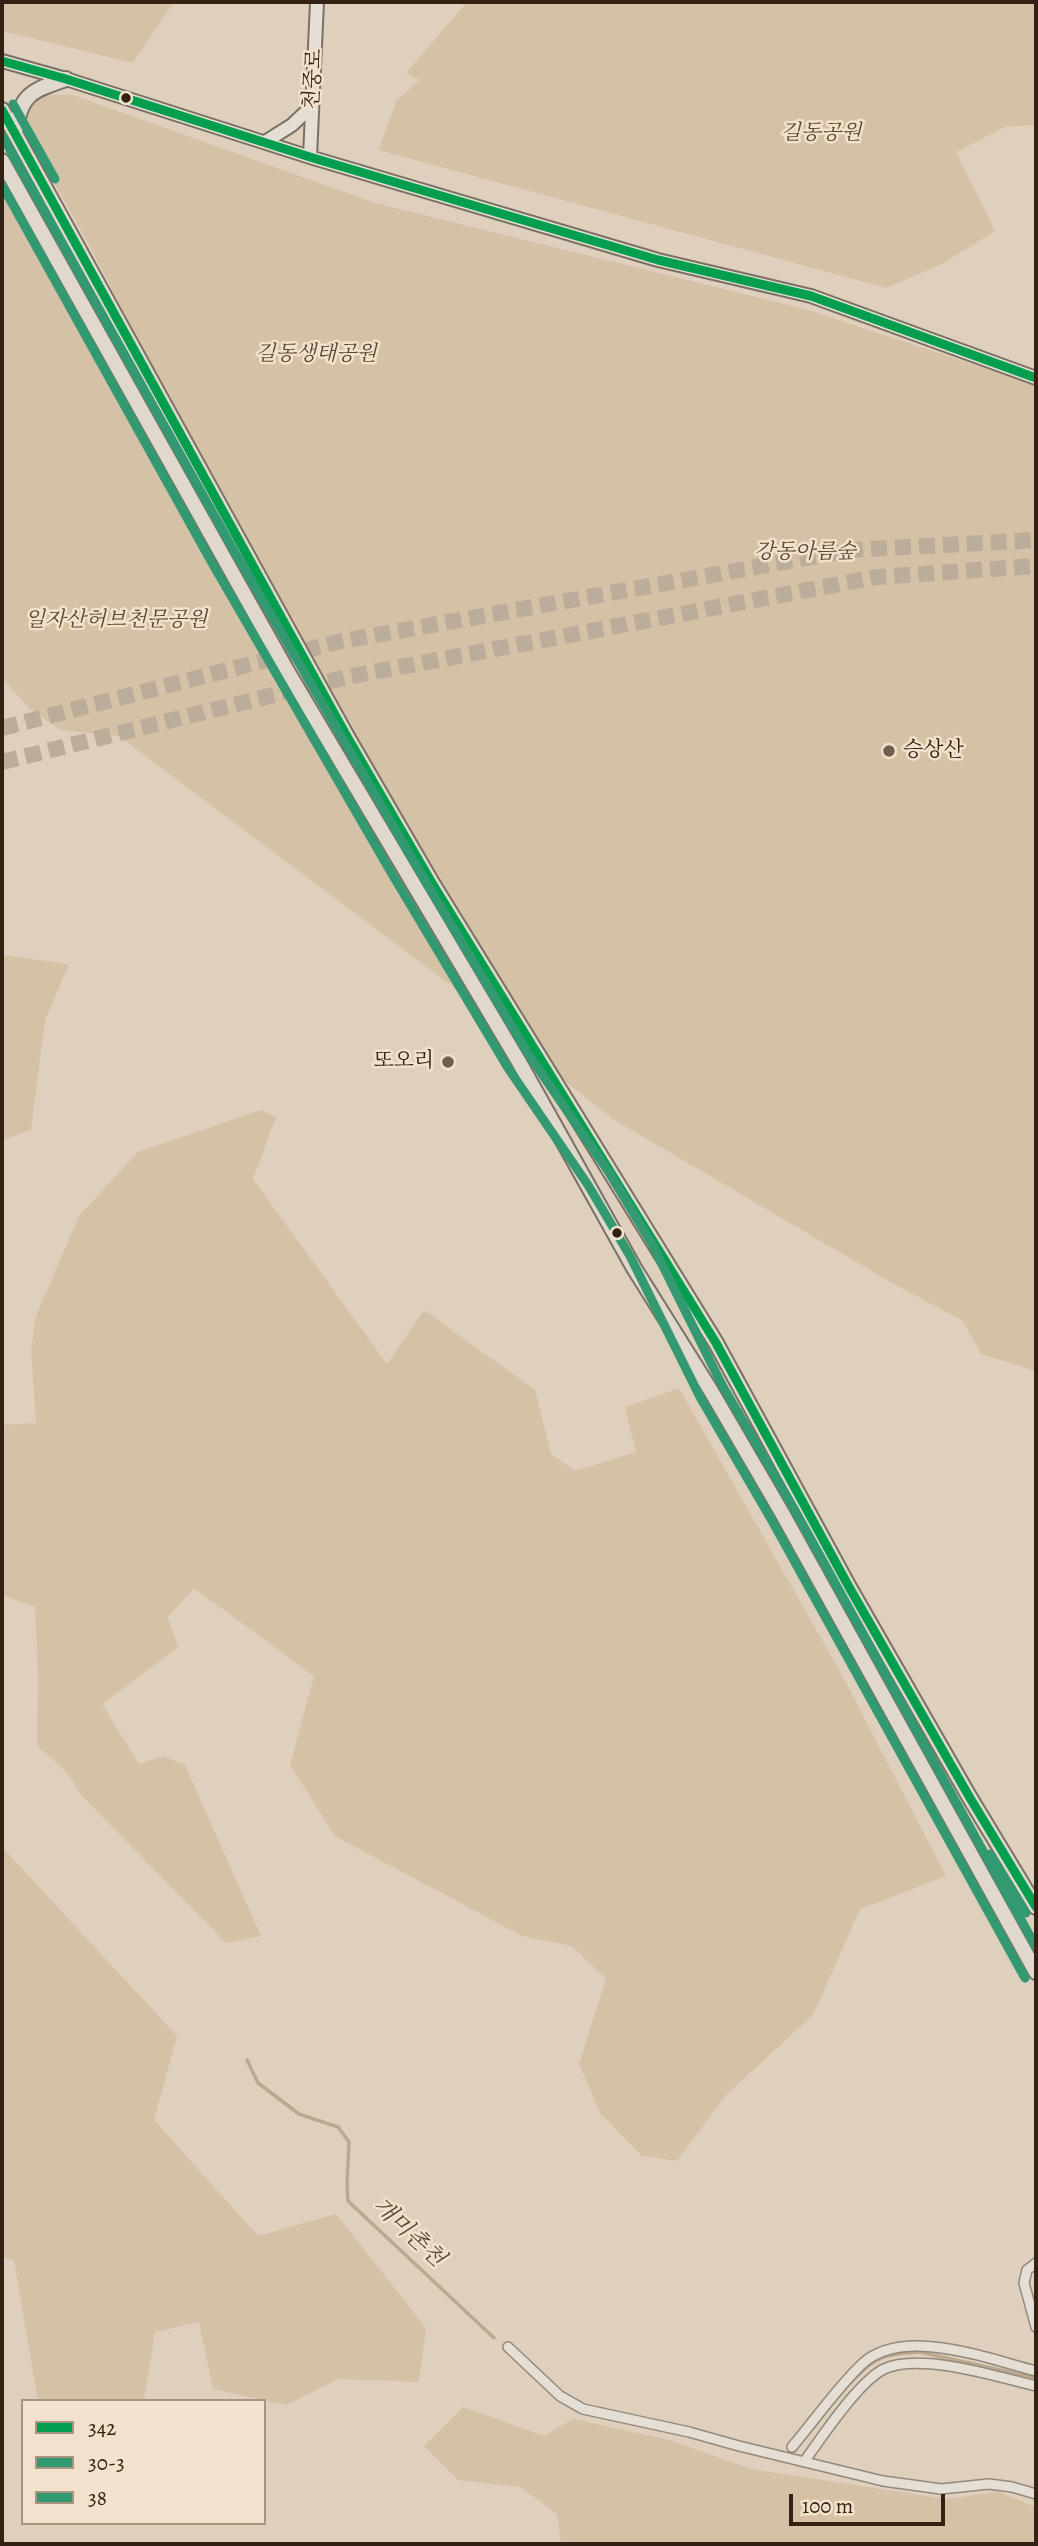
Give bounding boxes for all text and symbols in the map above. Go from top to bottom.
street label: 천중로 [300,48,328,110]
unlabelled marker [119,91,133,105]
park label: 길동공원 [780,121,862,147]
park label: 길동생태공원 [255,342,377,368]
park label: 강동아름숲 [754,540,856,566]
park label: 일자산허브천문공원 [25,608,207,634]
place label: 승상산 [903,738,964,764]
marker: 승상산 [881,743,897,759]
place label: 또오리 [373,1049,434,1075]
marker: 또오리 [440,1054,456,1070]
unlabelled marker [610,1226,624,1240]
water label: 개미촌천 [366,2193,450,2273]
legend [21,2399,266,2525]
text: 342 [88,2414,116,2442]
text: 30-3 [88,2449,125,2477]
scale bar [793,2480,949,2524]
text: 38 [88,2484,107,2512]
text: 100 m [802,2492,853,2520]

